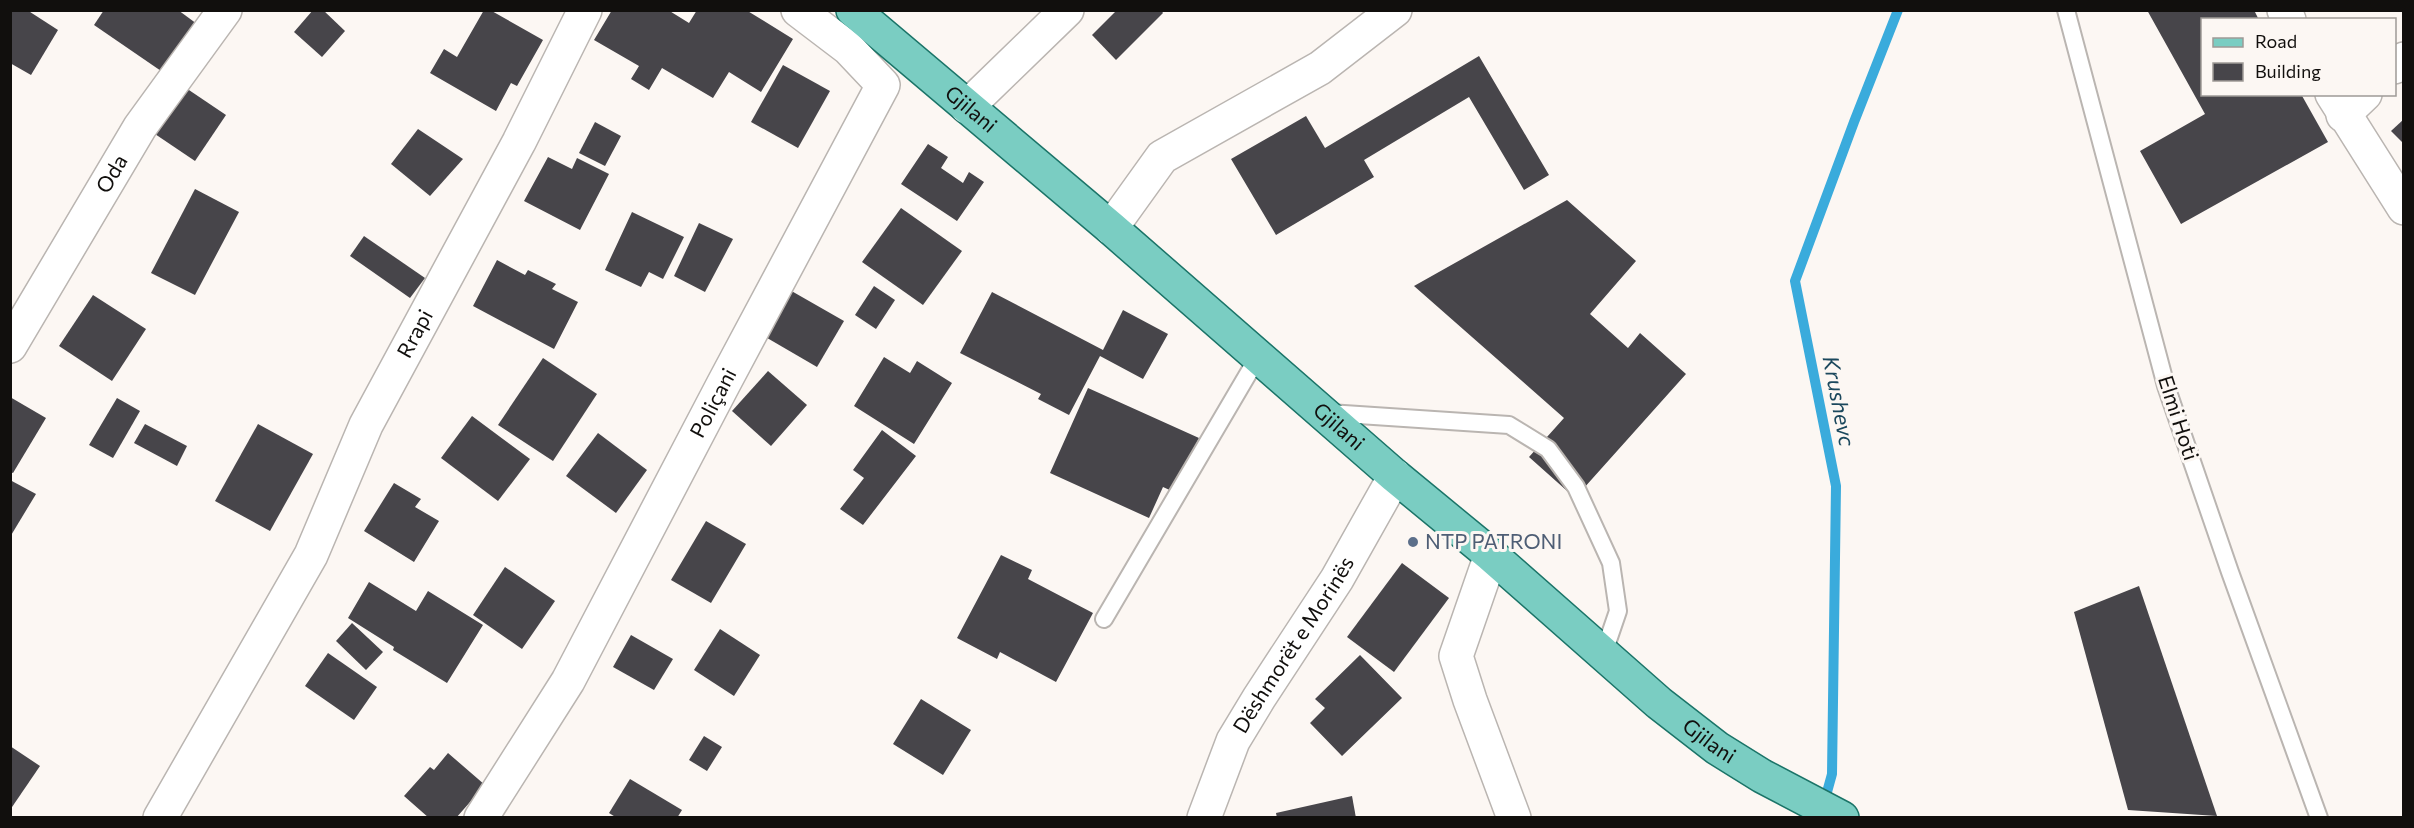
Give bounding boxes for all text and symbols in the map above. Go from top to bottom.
legend [2201,18,2396,96]
text: Road [2255,30,2297,52]
text: Building [2255,60,2321,82]
street label: Gjilani [941,79,1003,137]
street label: Oda [90,150,132,197]
street label: Rrapi [391,305,437,362]
water label: Krushevc [1817,353,1862,449]
street label: Poliçani [684,363,741,441]
street label: Elmi Hoti [2154,372,2205,463]
street label: Gjilani [1309,397,1370,455]
place label: NTP PATRONI [1425,528,1562,553]
marker: NTP PATRONI [1406,535,1420,549]
street label: Dëshmorët e Morinës [1227,552,1358,737]
street label: Gjilani [1678,712,1741,768]

